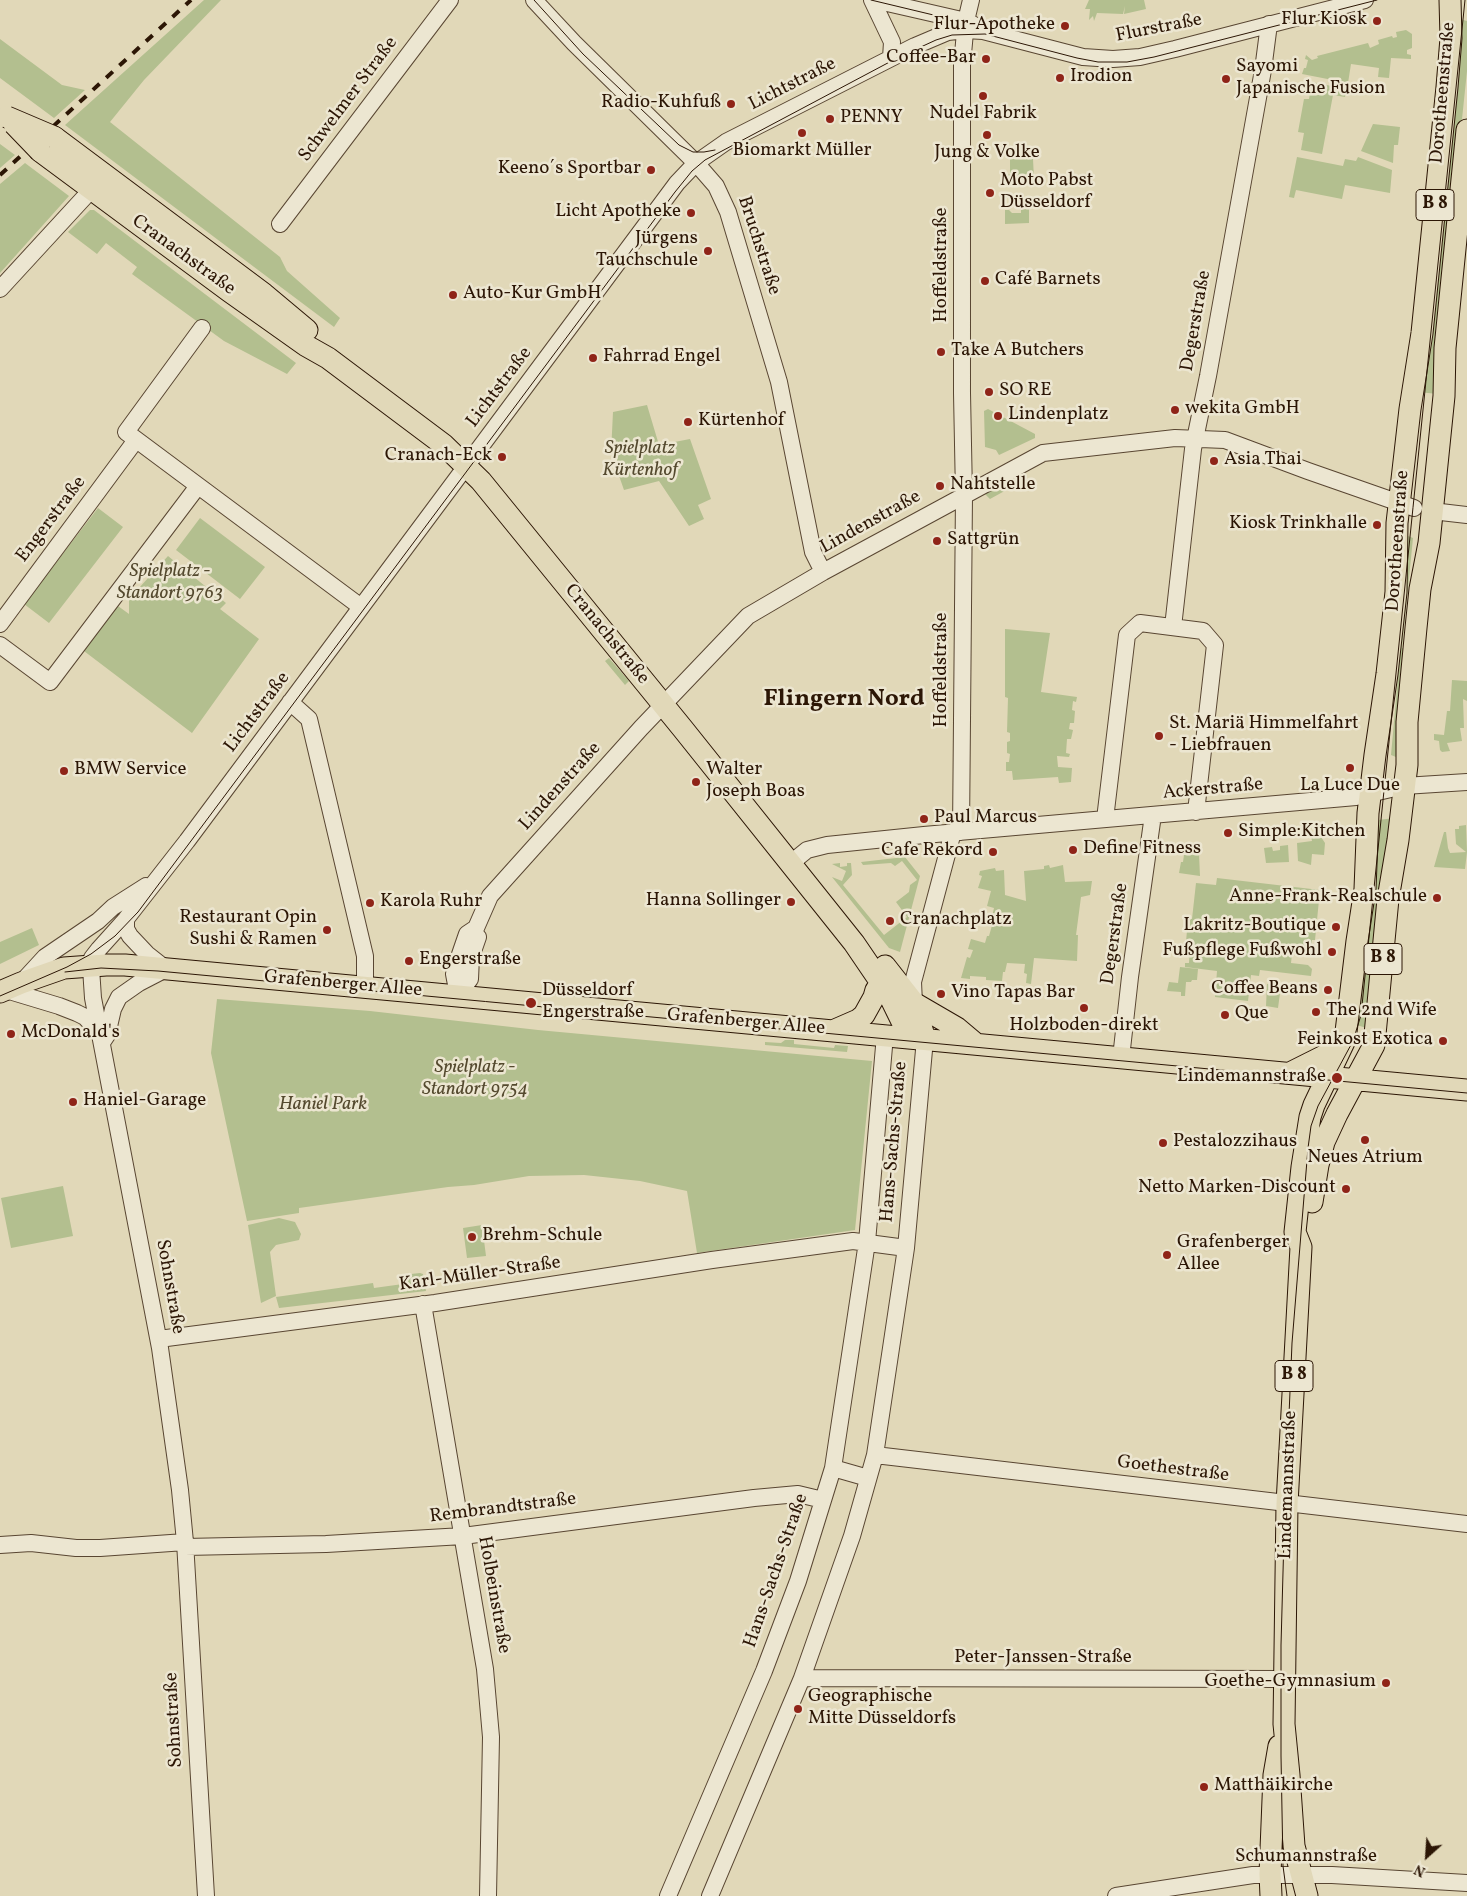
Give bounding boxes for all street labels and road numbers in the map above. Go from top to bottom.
street label: Flurstraße [1114,9,1204,49]
street label: Dorotheenstraße [1426,21,1462,165]
street label: Schwelmer Straße [295,33,403,167]
street label: Lichtstraße [746,53,840,117]
road number: B 8 [1416,190,1454,220]
street label: Bruchstraße [731,194,785,298]
street label: Hoffeldstraße [932,207,954,323]
street label: Cranachstraße [127,211,239,301]
street label: Degerstraße [1177,269,1217,373]
street label: Lichtstraße [462,343,538,433]
street label: Dorotheenstraße [1383,469,1415,613]
street label: Engerstraße [12,472,92,568]
street label: Lindenstraße [817,486,925,560]
street label: Cranachstraße [559,580,653,690]
street label: Hoffeldstraße [932,612,954,728]
street label: Lichtstraße [220,668,296,758]
street label: Lindenstraße [515,738,607,836]
street label: Ackerstraße [1162,774,1264,806]
street label: Degerstraße [1098,882,1134,986]
road number: B 8 [1364,944,1402,974]
street label: Grafenberger Allee [263,967,423,1003]
street label: Grafenberger Allee [666,1005,826,1041]
street label: Hans-Sachs-Straße [877,1061,913,1223]
street label: Sohnstraße [149,1238,189,1336]
street label: Karl-Müller-Straße [398,1252,562,1298]
road number: B 8 [1275,1360,1313,1392]
street label: Lindemannstraße [1275,1410,1303,1560]
street label: Goethestraße [1116,1452,1230,1488]
street label: Rembrandtstraße [428,1489,578,1529]
street label: Hans-Sachs-Straße [740,1491,814,1651]
street label: Holbeinstraße [471,1534,515,1656]
street label: Peter-Janssen-Straße [954,1648,1132,1670]
street label: Sohnstraße [161,1672,189,1768]
street label: Schumannstraße [1235,1847,1377,1869]

